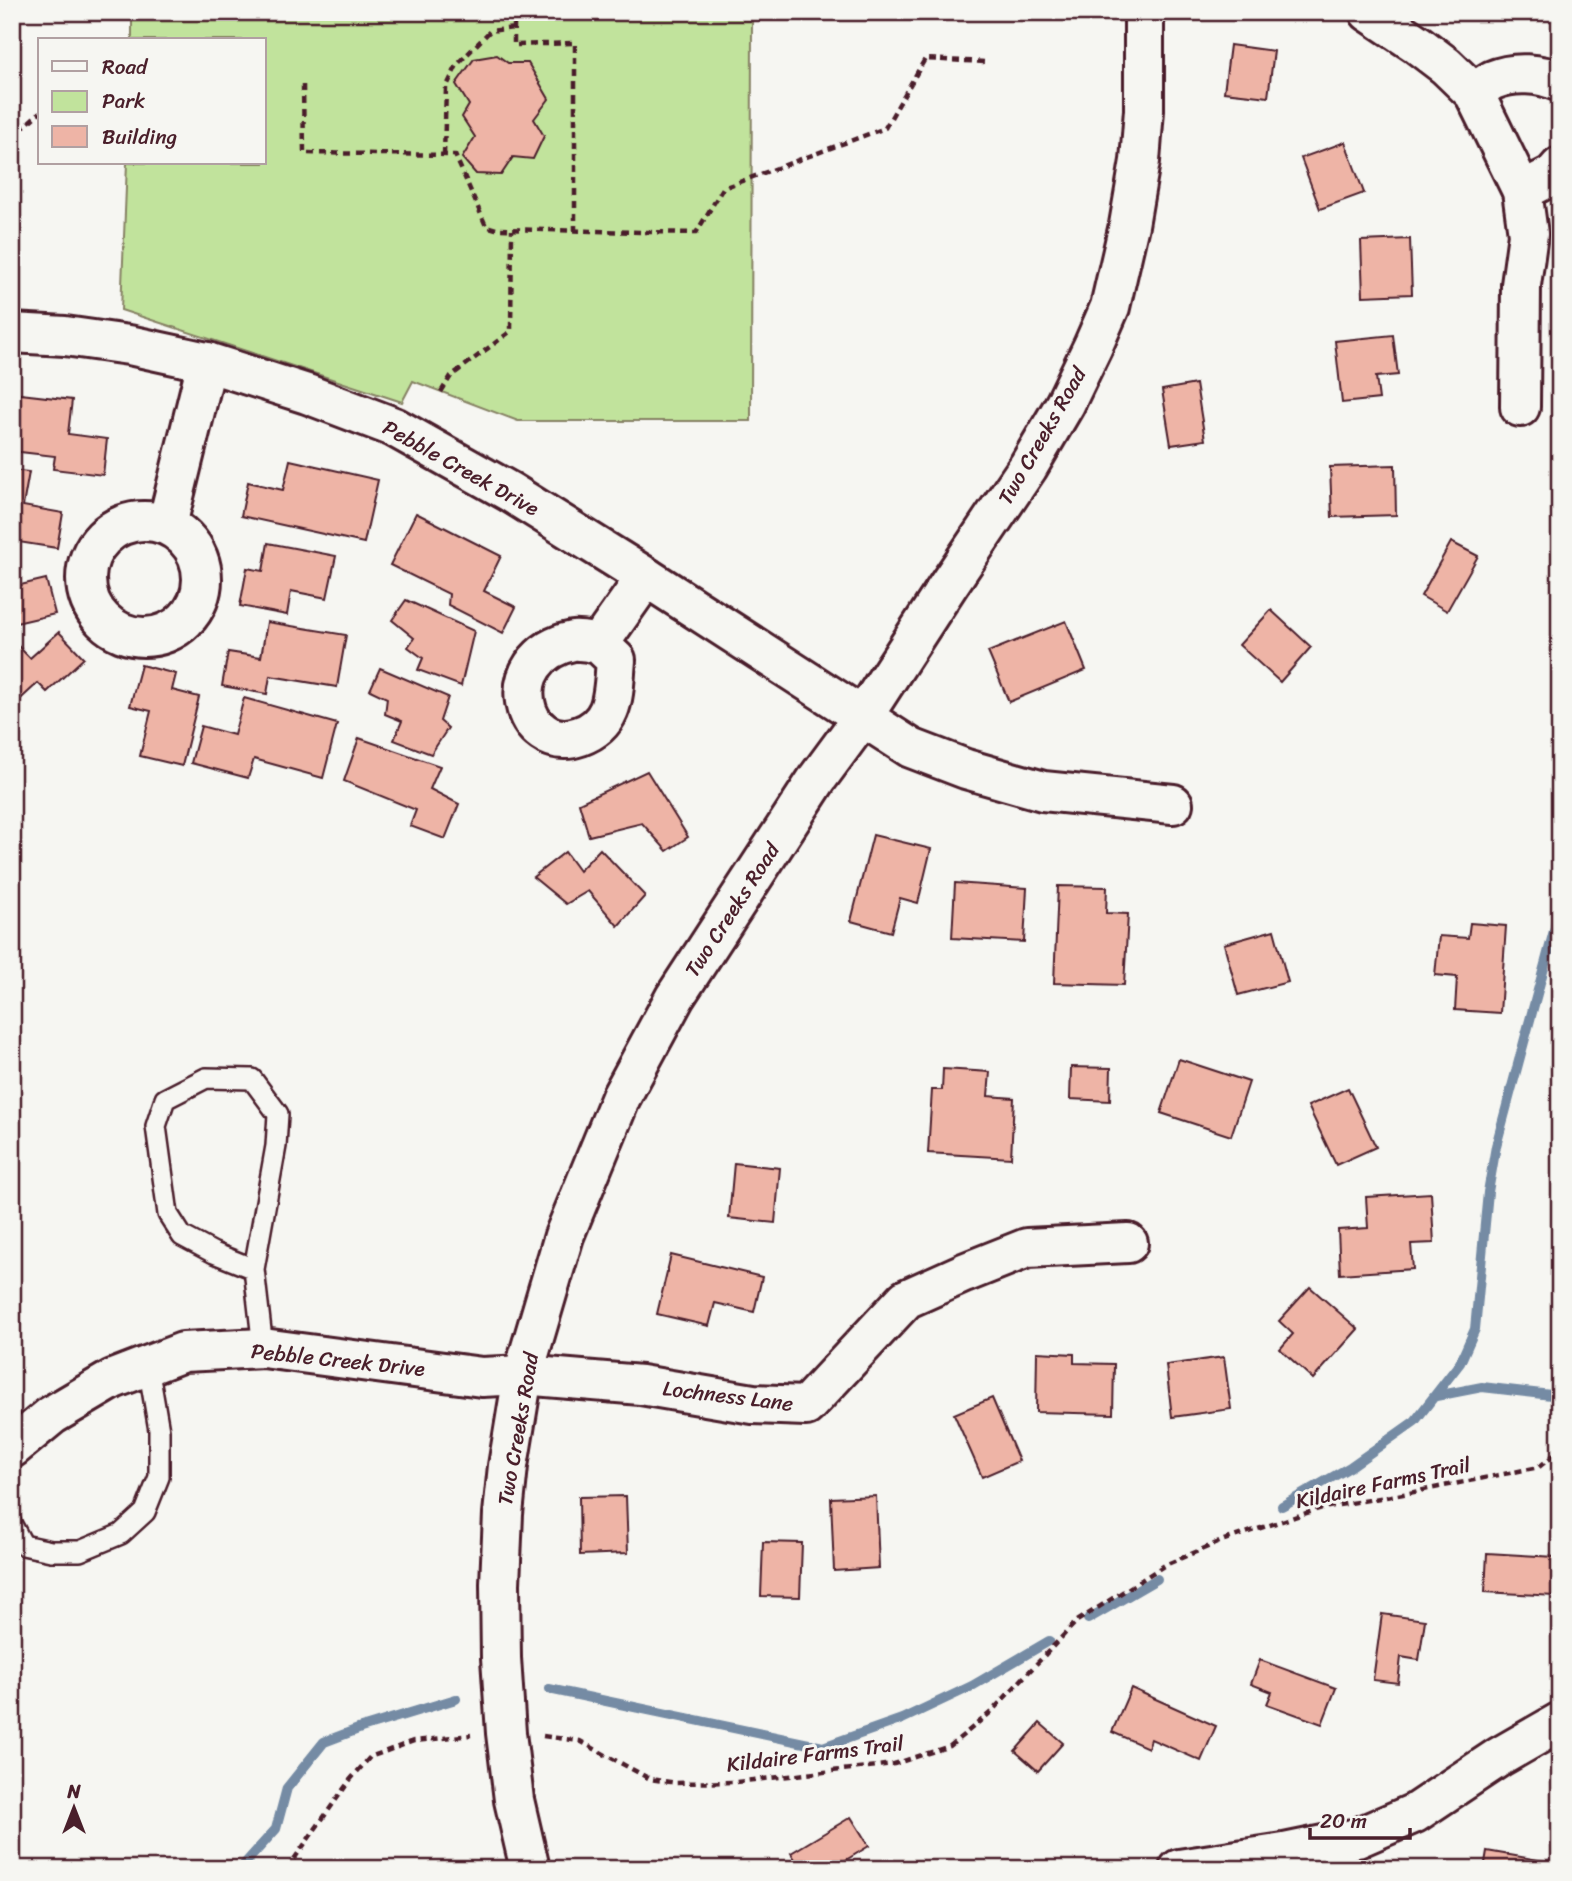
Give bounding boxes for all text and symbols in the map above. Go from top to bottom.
legend [38,38,266,164]
text: Road [102,48,149,86]
text: Park [102,82,145,120]
text: Building [102,118,178,156]
street label: Two Creeks Road [987,358,1098,512]
street label: Pebble Creek Drive [375,409,547,527]
street label: Two Creeks Road [674,833,791,985]
street label: Pebble Creek Drive [249,1332,427,1388]
street label: Two Creeks Road [486,1348,550,1508]
street label: Lochness Lane [661,1369,796,1423]
street label: Kildaire Farms Trail [1292,1446,1475,1520]
street label: Kildaire Farms Trail [724,1724,907,1784]
north arrow [38,1772,108,1842]
text: N [66,1775,81,1808]
scale bar [1310,1797,1409,1841]
text: 20 m [1320,1802,1367,1840]

